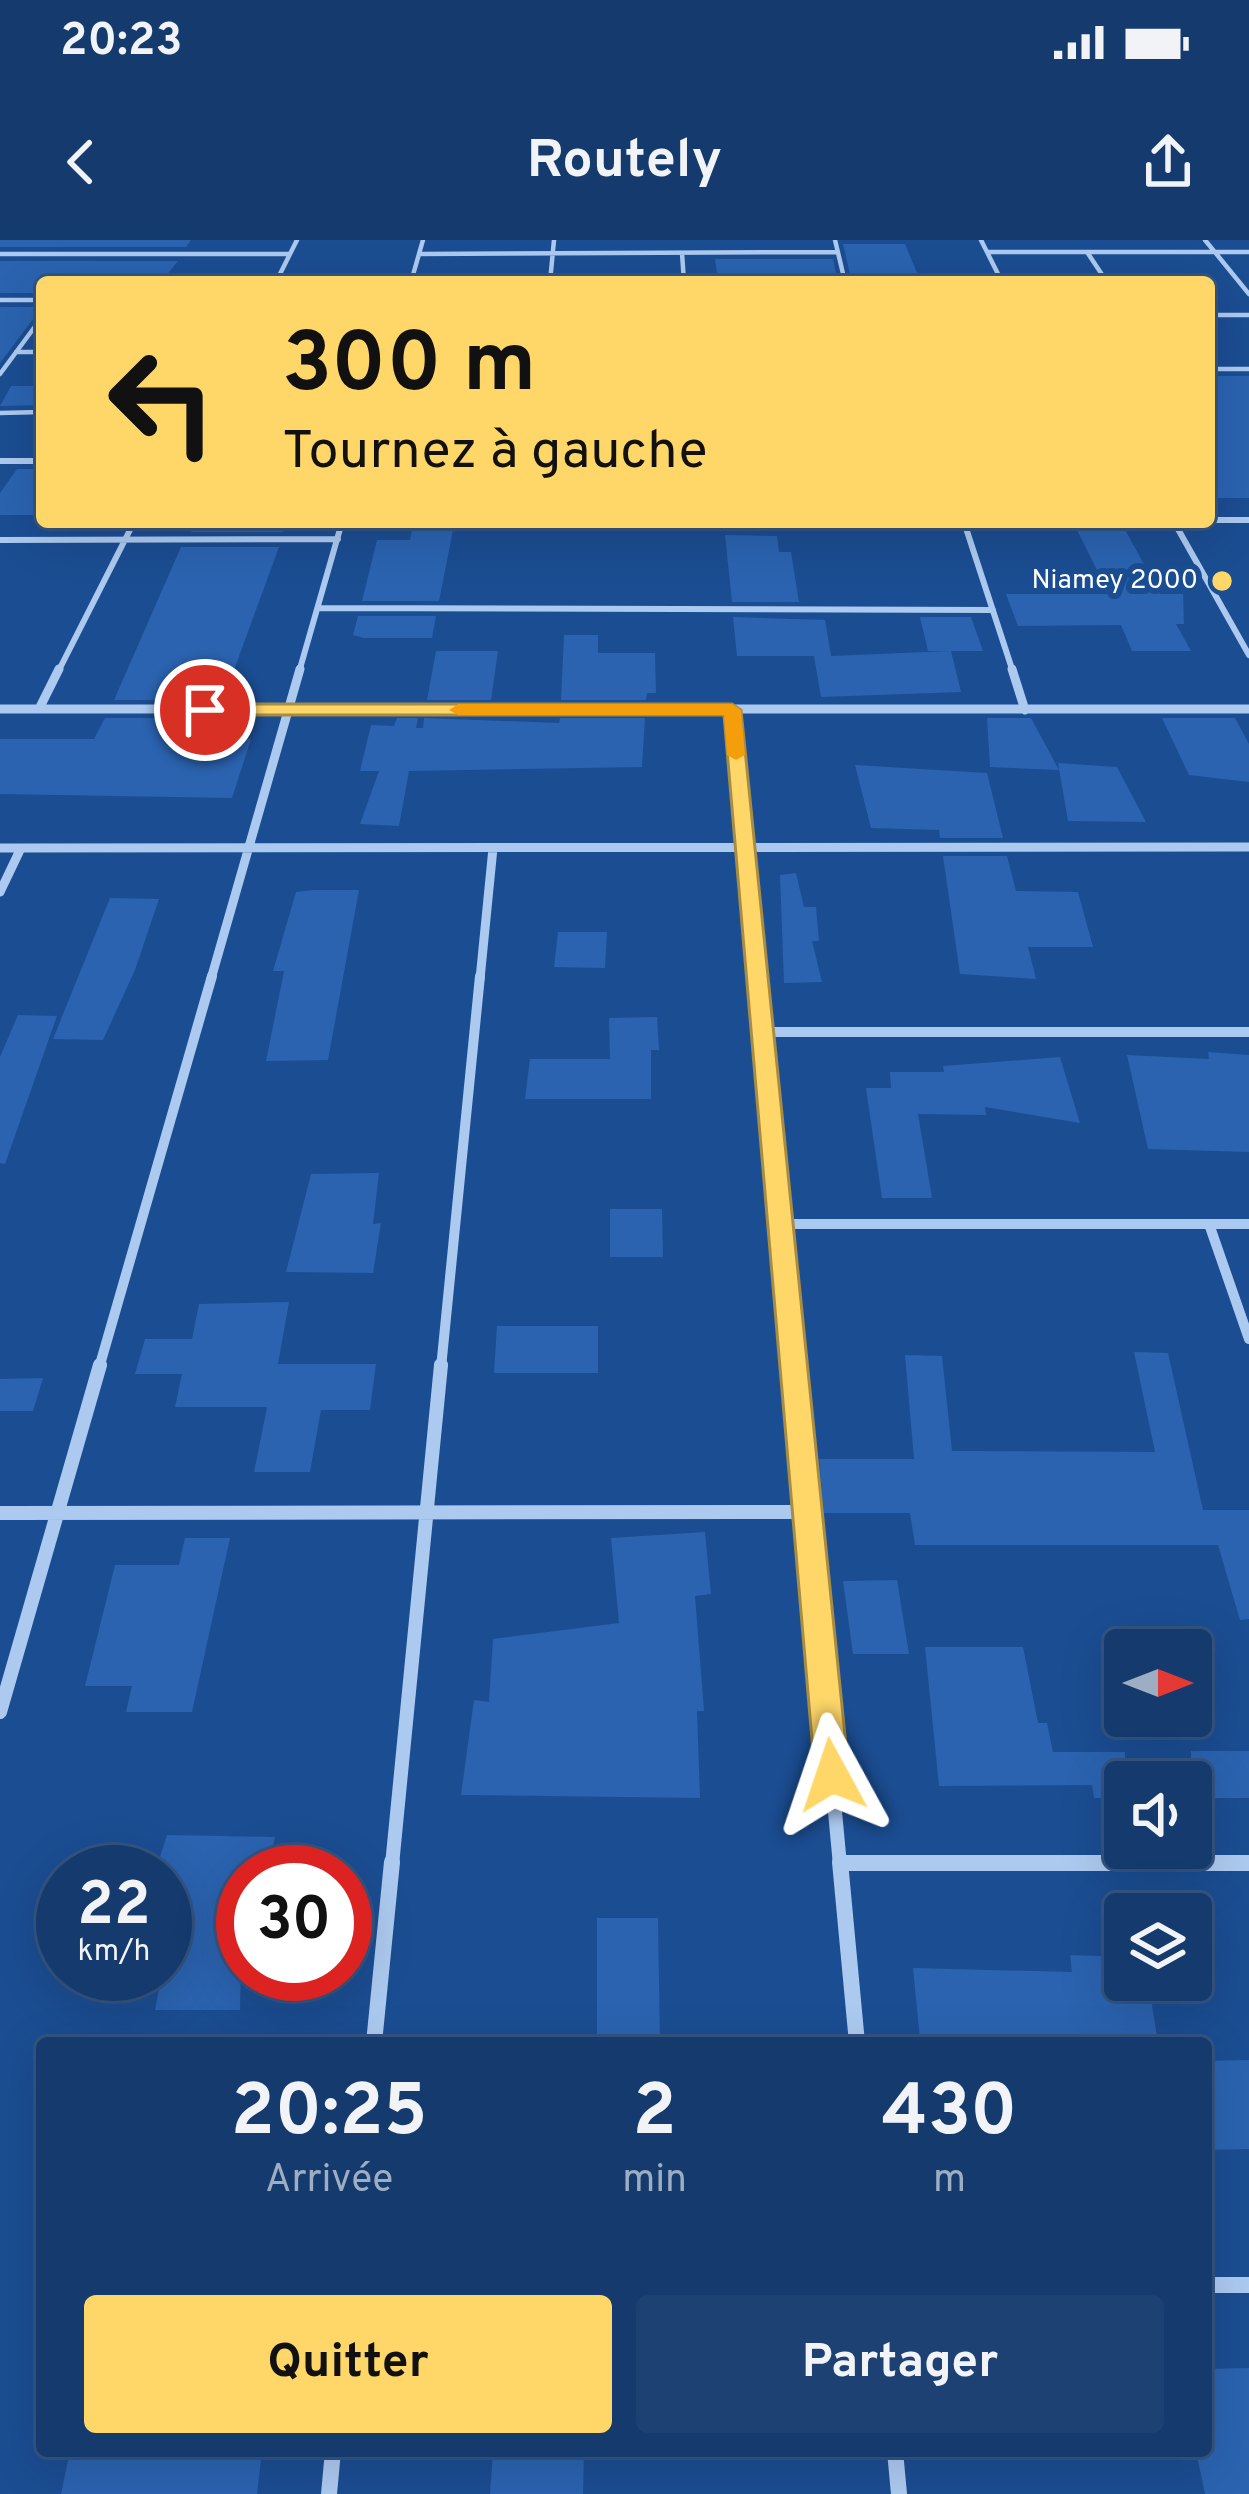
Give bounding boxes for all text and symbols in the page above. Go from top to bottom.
text: 20:23 [60,14,183,71]
text: Routely [527,128,722,197]
icon: back [48,129,114,195]
icon: share [1135,129,1201,195]
text: 300 m [282,315,536,421]
icon: left [84,324,240,480]
text: Tournez à gauche [282,419,708,488]
place label: Niamey 2000 [1031,564,1198,598]
marker: Niamey 2000 [1209,568,1235,594]
pin [154,659,256,761]
icon: arrive [172,677,238,743]
north arrow [1104,1629,1212,1737]
map controls [1104,1629,1212,2001]
position arrow [769,1712,895,1838]
button: sound [1104,1761,1212,1869]
speed limit sign: 30 [216,1845,372,2001]
text: 22 [77,1870,151,1946]
button: layers [1104,1893,1212,2001]
text: km/h [78,1934,150,1971]
text: 20:25 [231,2069,428,2161]
text: 2 [633,2069,677,2161]
text: 430 [882,2069,1017,2161]
text: Arrivée [265,2157,393,2206]
text: min [622,2157,687,2206]
text: m [933,2157,966,2206]
button: Quitter [84,2295,612,2433]
button: Partager [636,2295,1164,2433]

